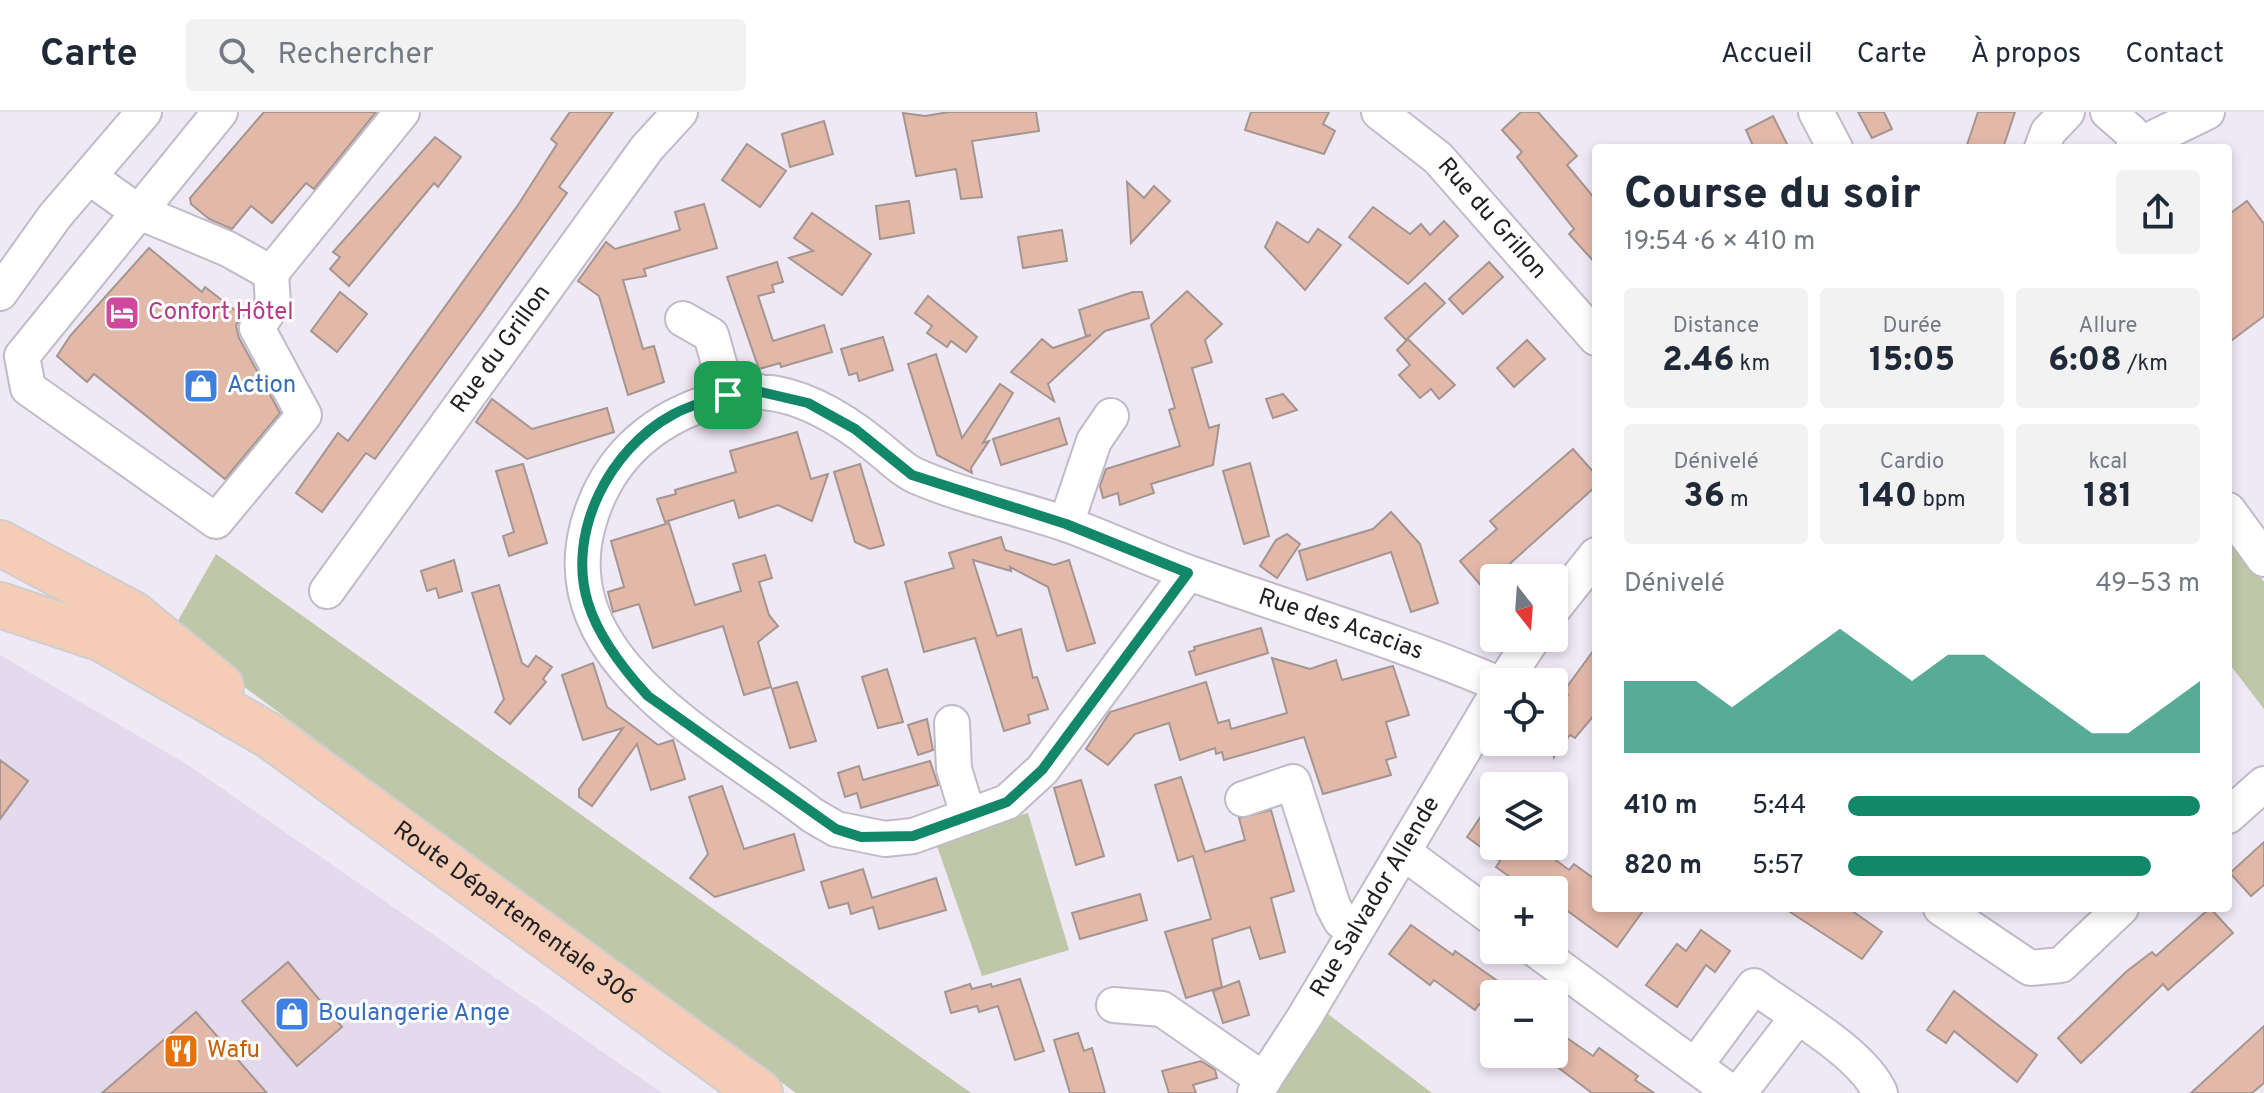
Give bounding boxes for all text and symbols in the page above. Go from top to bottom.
search box [186,19,746,91]
text: Carte [40,31,138,80]
icon: search [214,33,258,77]
text: Rechercher [278,37,434,74]
text: Accueil [1721,37,1813,73]
text: Carte [1857,37,1927,73]
text: À propos [1971,37,2081,73]
text: Contact [2125,37,2224,73]
street label: Rue du Grillon [1430,152,1553,286]
text: Course du soir [1624,168,1921,224]
button: share [2116,170,2200,254]
text: 19:54 · 6 × 410 m [1624,226,1815,259]
street label: Rue du Grillon [445,279,558,420]
hotel icon: Confort Hôtel [103,294,141,332]
place label: Confort Hôtel [148,298,294,328]
text: Distance [1673,313,1759,340]
text: Durée [1882,313,1942,340]
text: Allure [2079,313,2137,340]
text: 2.46 [1662,340,1734,383]
text: 15:05 [1869,340,1955,383]
text: 6:08 [2048,340,2122,383]
text: km [1734,351,1770,378]
text: /km [2122,351,2168,378]
pin [694,361,762,429]
shop icon: Action [182,367,220,405]
place label: Action [227,371,296,401]
icon: arrive [706,373,750,417]
text: Dénivelé [1673,449,1759,476]
text: Cardio [1880,449,1944,476]
text: kcal [2088,449,2128,476]
text: 36 [1683,476,1725,519]
text: 140 [1858,476,1917,519]
text: 181 [2083,476,2133,519]
text: m [1725,487,1749,514]
text: bpm [1917,487,1966,514]
north arrow [1480,564,1568,652]
map controls [1480,564,1568,1068]
text: Dénivelé [1624,568,1725,601]
text: 49–53 m [2096,568,2200,601]
street label: Rue des Acacias [1254,583,1427,668]
button: locate [1480,668,1568,756]
button: layers [1480,772,1568,860]
text: 410 m [1624,790,1697,823]
text: 5:44 [1752,790,1806,823]
street label: Rue Salvador Allende [1304,791,1447,1003]
street label: Route Départementale 306 [387,815,642,1013]
text: 820 m [1624,850,1702,883]
text: 5:57 [1752,850,1803,883]
button: + [1480,876,1568,964]
button: − [1480,980,1568,1068]
shop icon: Boulangerie Ange [273,995,311,1033]
place label: Boulangerie Ange [318,999,510,1029]
restaurant icon: Wafu [162,1032,200,1070]
place label: Wafu [207,1036,260,1066]

